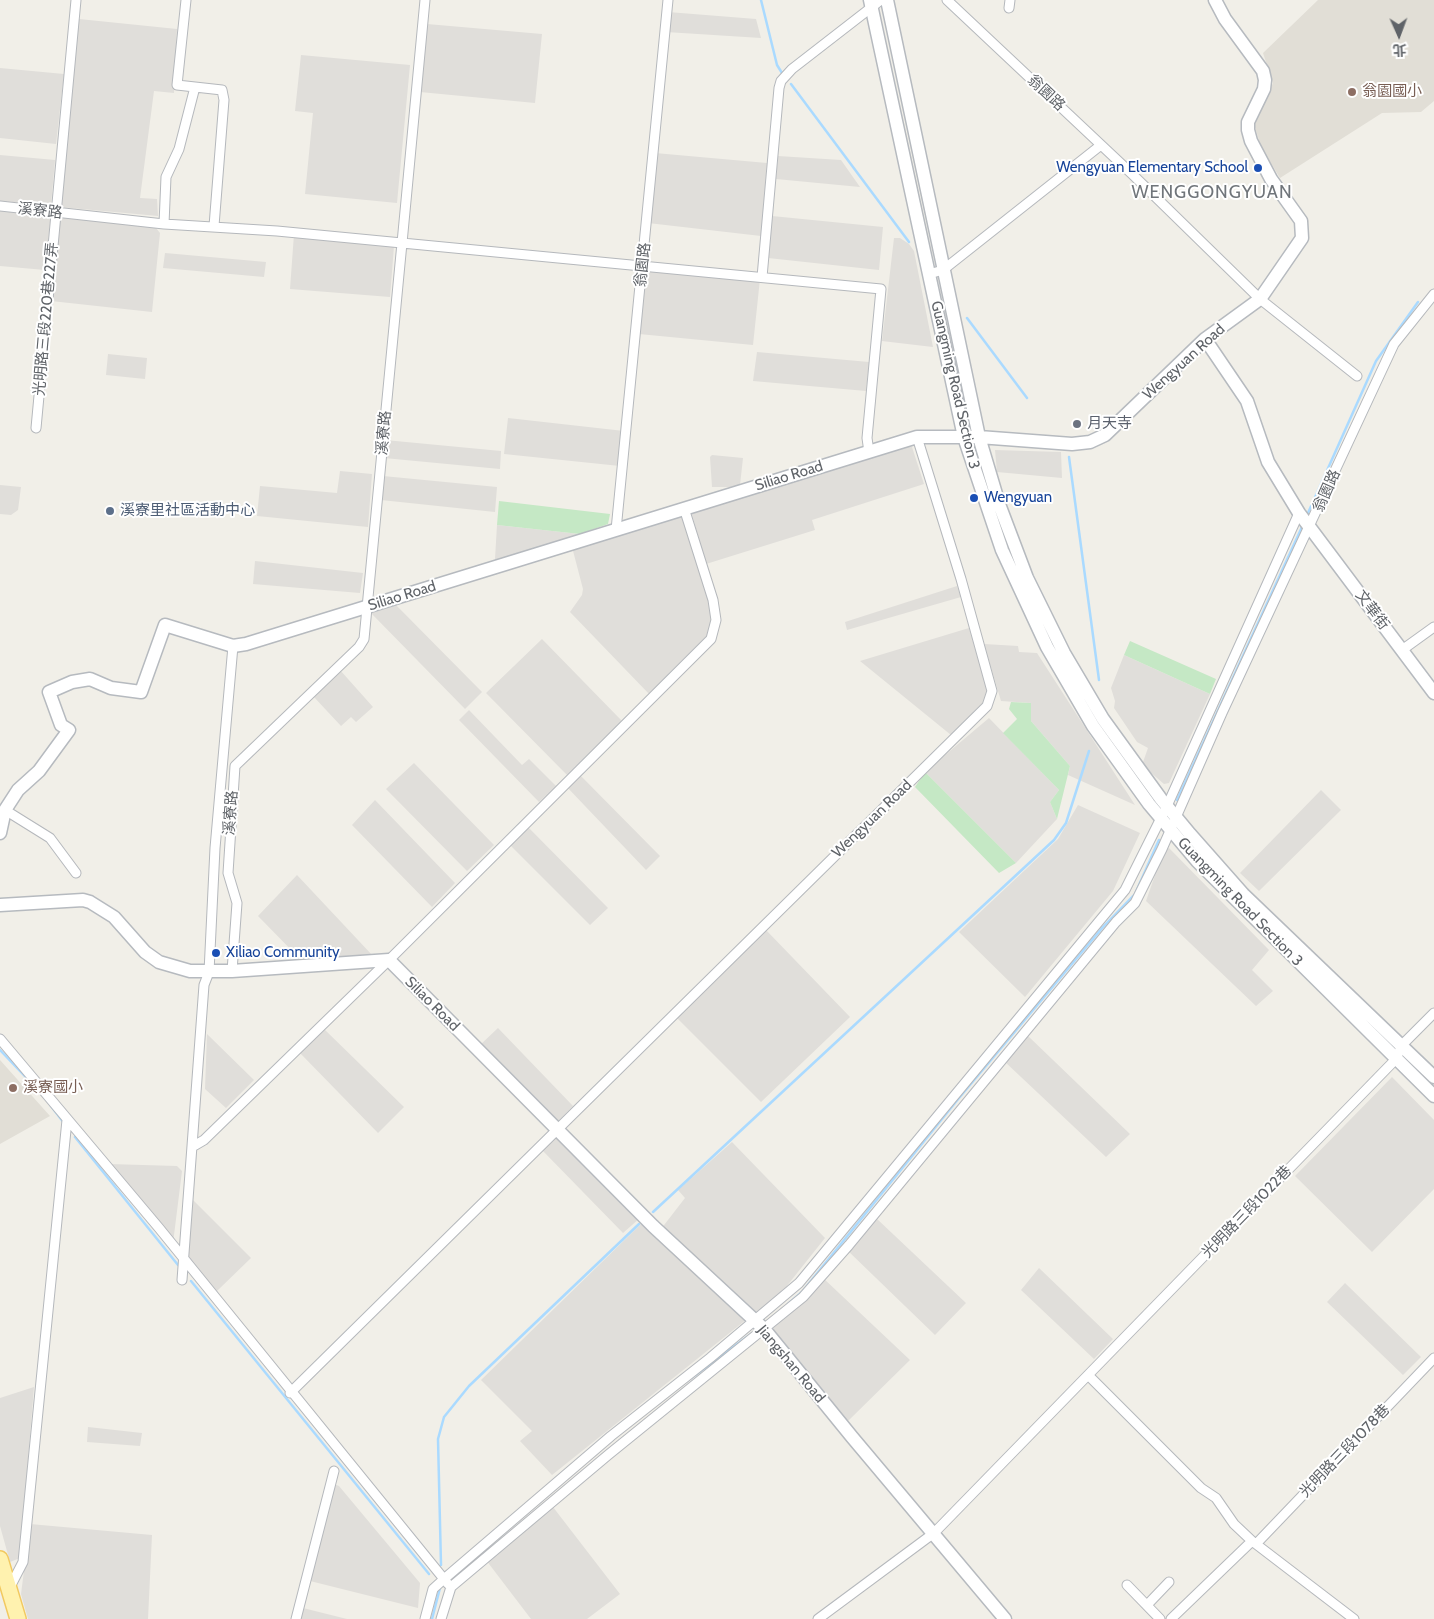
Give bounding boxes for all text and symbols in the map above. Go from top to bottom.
north arrow [1374,10,1424,60]
text: 北 [1392,41,1407,59]
street label: 翁園路 [1023,71,1069,115]
place label: 翁園國小 [1362,83,1422,101]
marker: 翁園國小 [1346,86,1358,98]
place label: Wengyuan Elementary School [1056,159,1248,177]
marker: Wengyuan Elementary School [1252,162,1264,174]
district label: WENGGONGYUAN [1130,182,1294,204]
street label: 溪寮路 [17,200,63,222]
street label: 光明路三段220巷227弄 [30,241,62,397]
street label: 翁園路 [632,242,654,288]
street label: Guangming Road Section 3 [927,299,983,471]
street label: Wengyuan Road [1139,320,1229,404]
street label: 溪寮路 [373,410,395,456]
place label: 月天寺 [1087,415,1132,433]
marker: 月天寺 [1071,418,1083,430]
street label: Siliao Road [753,457,825,495]
street label: 翁園路 [1310,467,1344,515]
place label: Wengyuan [984,489,1052,507]
marker: Wengyuan [968,492,980,504]
place label: 溪寮里社區活動中心 [120,502,255,520]
marker: 溪寮里社區活動中心 [104,505,116,517]
street label: Siliao Road [366,577,438,615]
street label: 文華街 [1351,587,1393,633]
street label: Wengyuan Road [828,776,916,862]
street label: 溪寮路 [220,790,242,836]
street label: Guangming Road Section 3 [1174,834,1306,970]
place label: Xiliao Community [226,944,340,962]
marker: Xiliao Community [210,947,222,959]
street label: Siliao Road [401,973,463,1035]
place label: 溪寮國小 [23,1079,83,1097]
marker: 溪寮國小 [7,1082,19,1094]
street label: 光明路三段1022巷 [1198,1162,1296,1262]
street label: Jiangshan Road [753,1322,829,1406]
street label: 光明路三段1078巷 [1296,1401,1394,1501]

